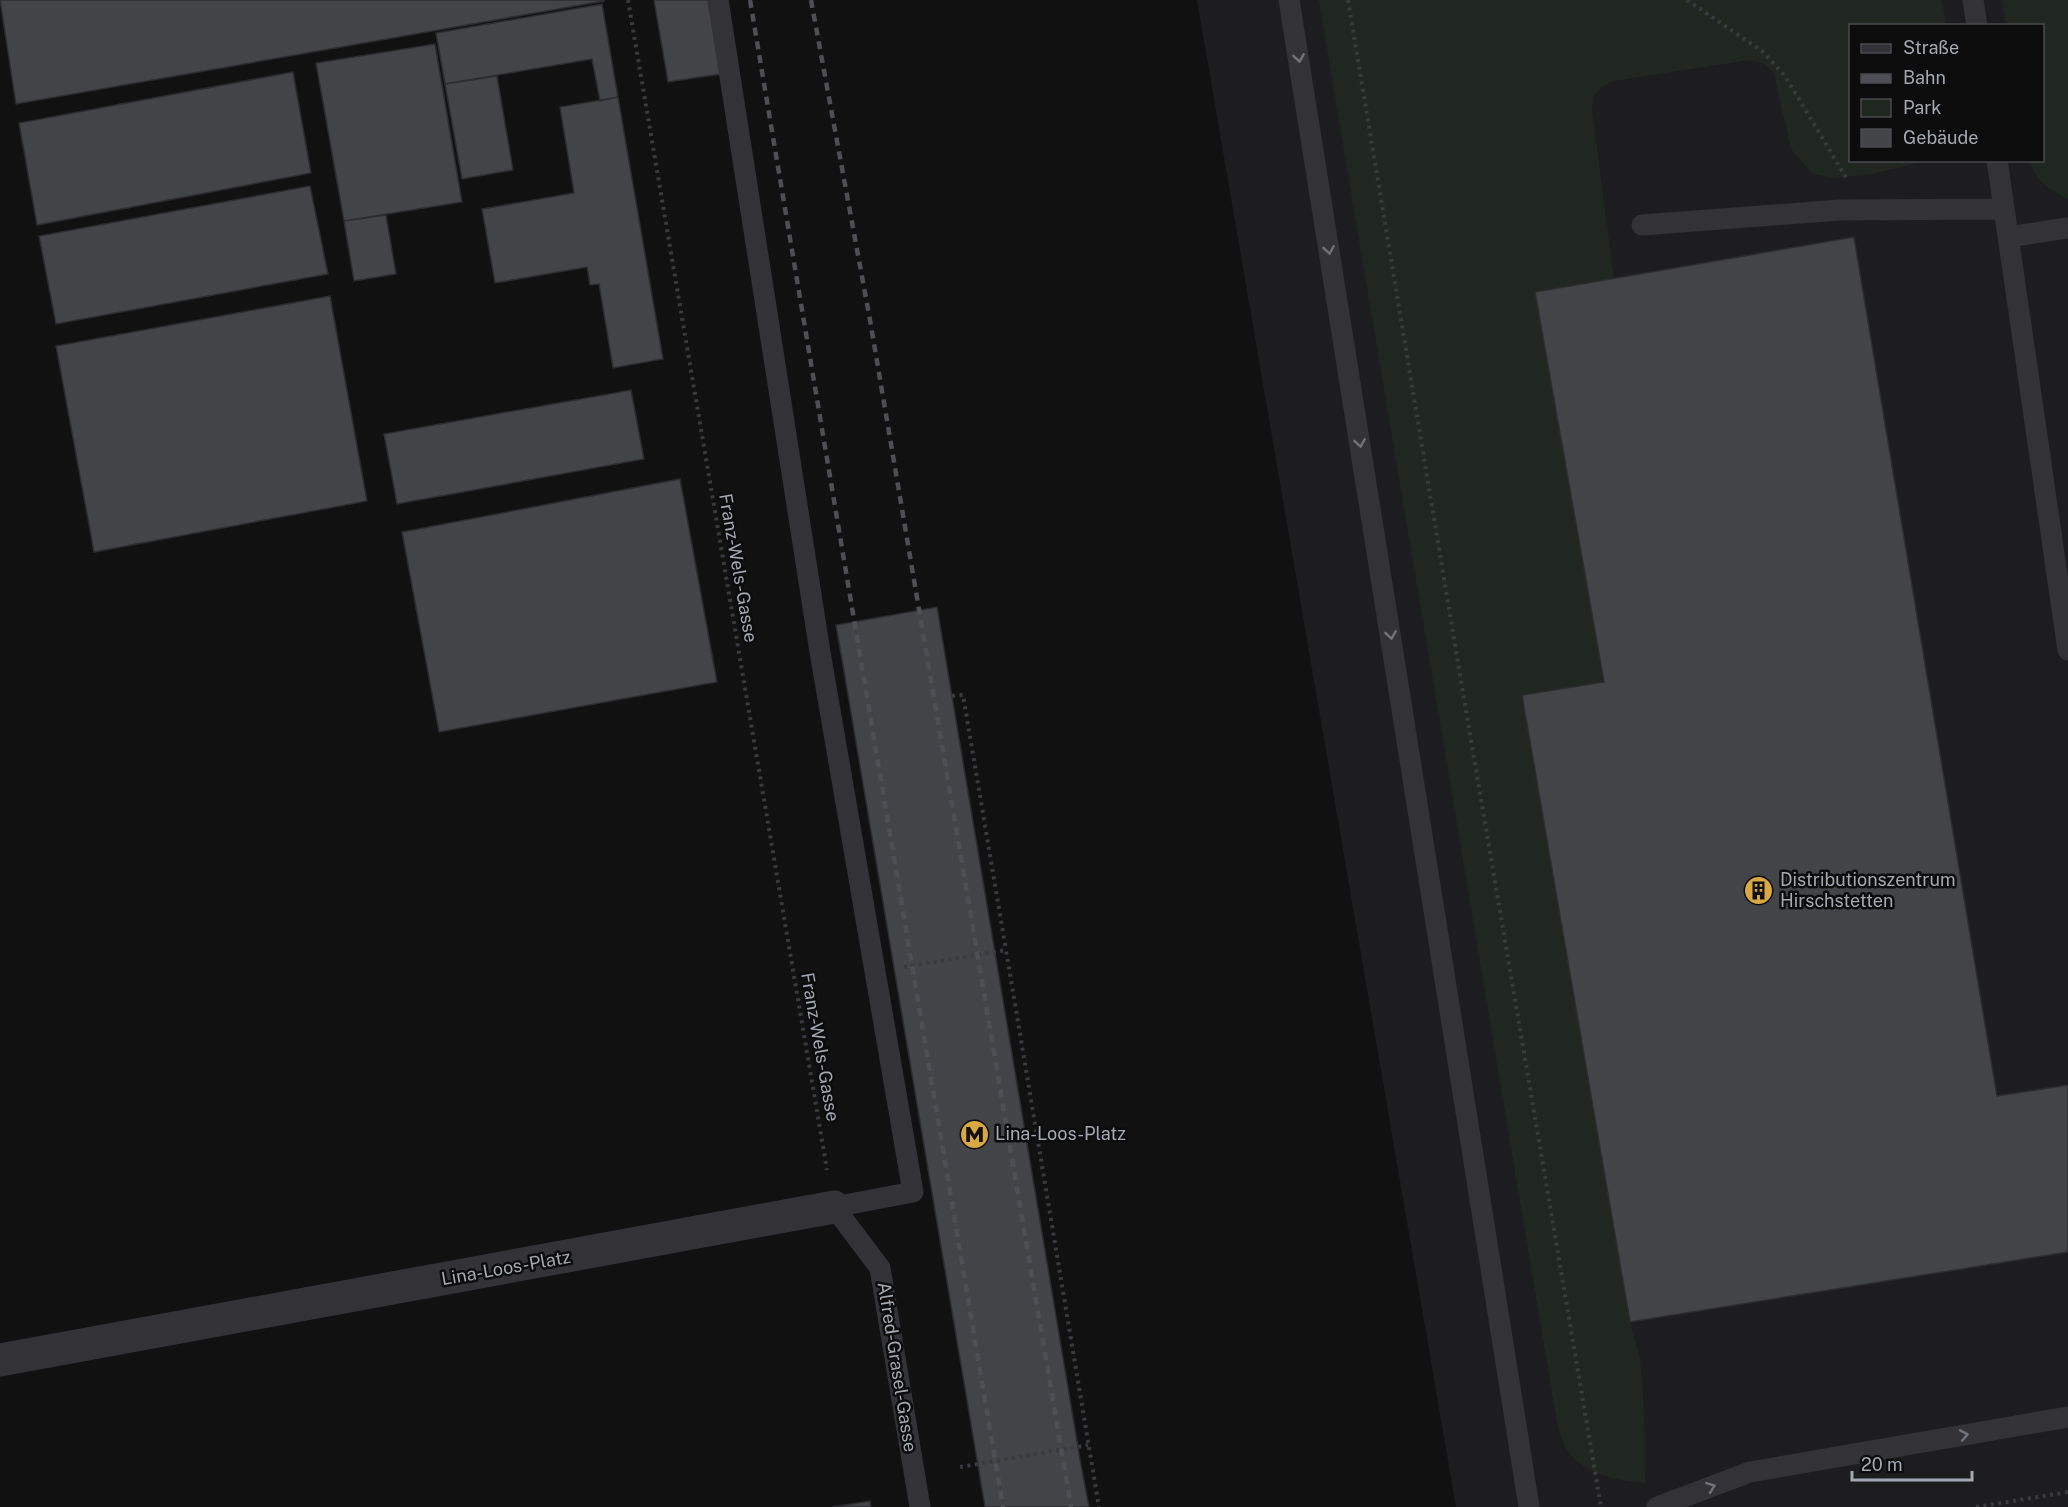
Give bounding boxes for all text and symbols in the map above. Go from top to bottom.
legend [1849,24,2044,162]
text: Straße [1903,37,1959,58]
one-way arrow [1292,53,1304,62]
text: Bahn [1903,67,1946,88]
text: Park [1903,97,1941,118]
text: Gebäude [1903,127,1978,148]
one-way arrow [1323,246,1335,255]
one-way arrow [1353,438,1366,448]
street label: Franz-Wels-Gasse [715,492,762,644]
one-way arrow [1384,631,1396,640]
place label: Distributionszentrum Hirschstetten [1780,869,1956,911]
building icon: Distributionszentrum Hirschstetten [1743,874,1775,906]
street label: Franz-Wels-Gasse [797,971,844,1123]
metro station icon: Lina-Loos-Platz [958,1118,990,1150]
place label: Lina-Loos-Platz [995,1123,1126,1144]
street label: Lina-Loos-Platz [440,1246,572,1289]
street label: Alfred-Grasel-Gasse [874,1280,921,1454]
one-way arrow [1958,1429,1968,1442]
scale bar [1852,1444,1972,1482]
text: 20 m [1861,1454,1903,1475]
one-way arrow [1706,1481,1716,1494]

